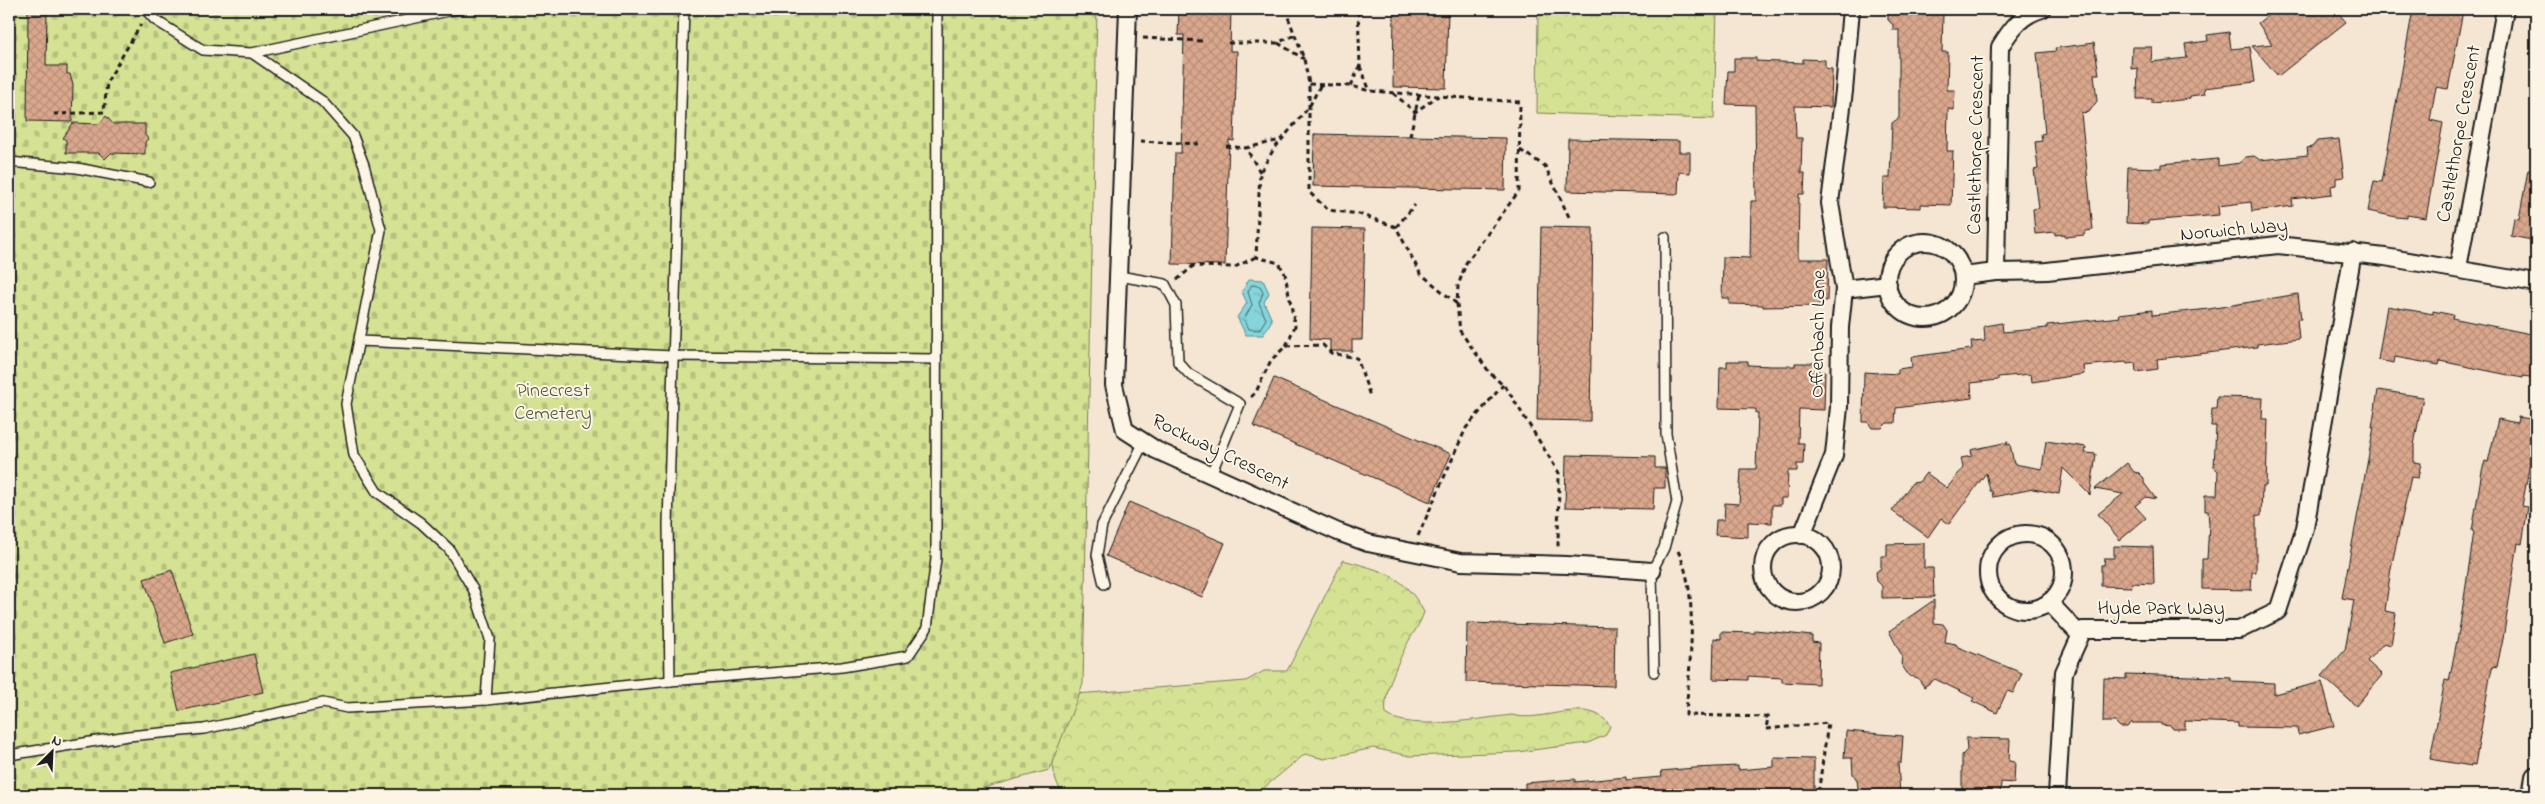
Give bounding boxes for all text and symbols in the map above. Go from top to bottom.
street label: Castlethorpe Crescent [2430,43,2490,225]
street label: Castlethorpe Crescent [1961,55,1993,235]
street label: Norwich Way [2179,212,2289,250]
street label: Offenbach Lane [1803,270,1835,398]
park label: Pinecrest Cemetery [514,377,592,429]
street label: Rockway Crescent [1146,407,1294,499]
street label: Hyde Park Way [2097,595,2225,624]
north arrow [28,726,78,776]
text: N [48,730,65,753]

